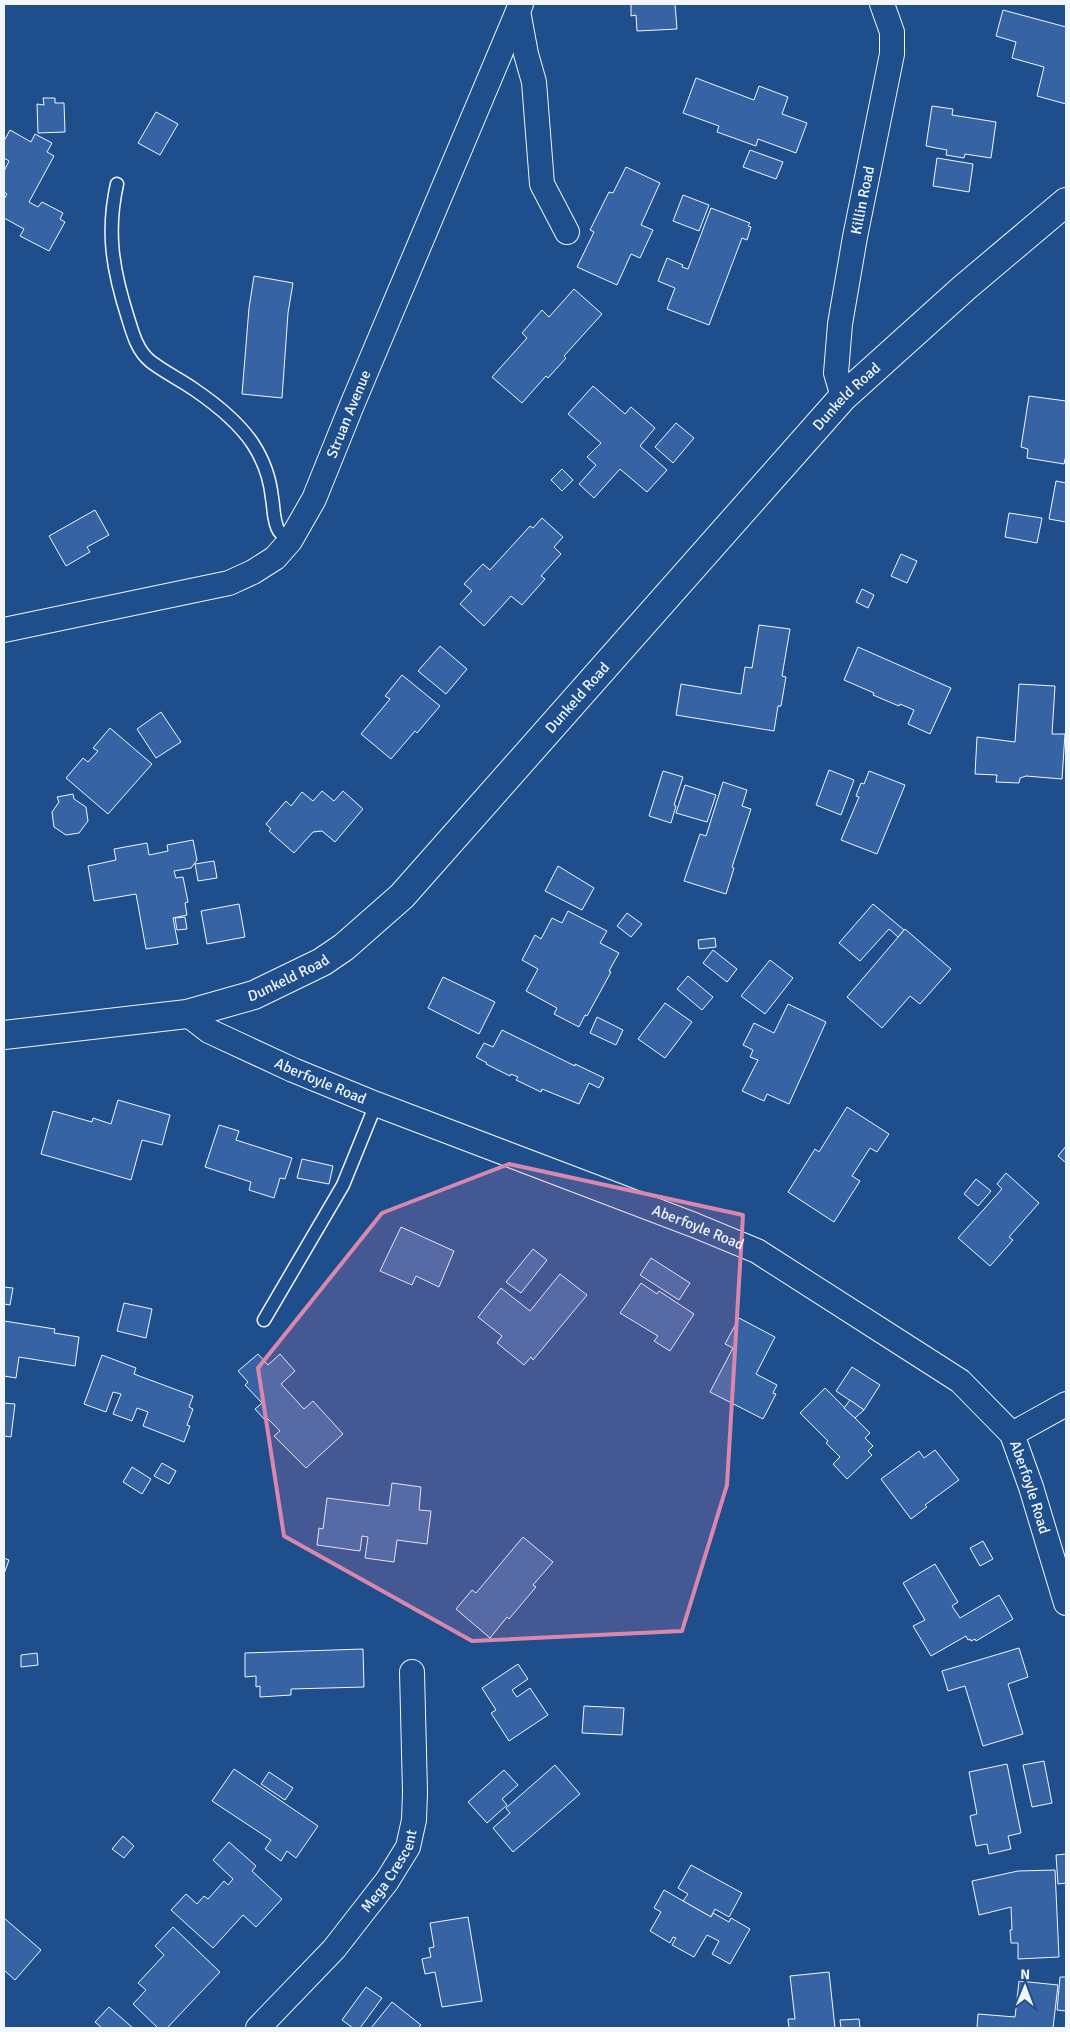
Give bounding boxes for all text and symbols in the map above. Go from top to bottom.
street label: Killin Road [847,164,878,236]
street label: Dunkeld Road [809,359,884,434]
street label: Struan Avenue [322,367,375,461]
street label: Dunkeld Road [541,658,613,737]
street label: Dunkeld Road [246,951,333,1005]
street label: Aberfoyle Road [272,1054,369,1108]
street label: Aberfoyle Road [650,1201,747,1254]
street label: Aberfoyle Road [1006,1438,1054,1536]
street label: Mega Crescent [357,1828,421,1916]
north arrow [1000,1962,1050,2012]
text: N [1020,1966,1030,1983]

